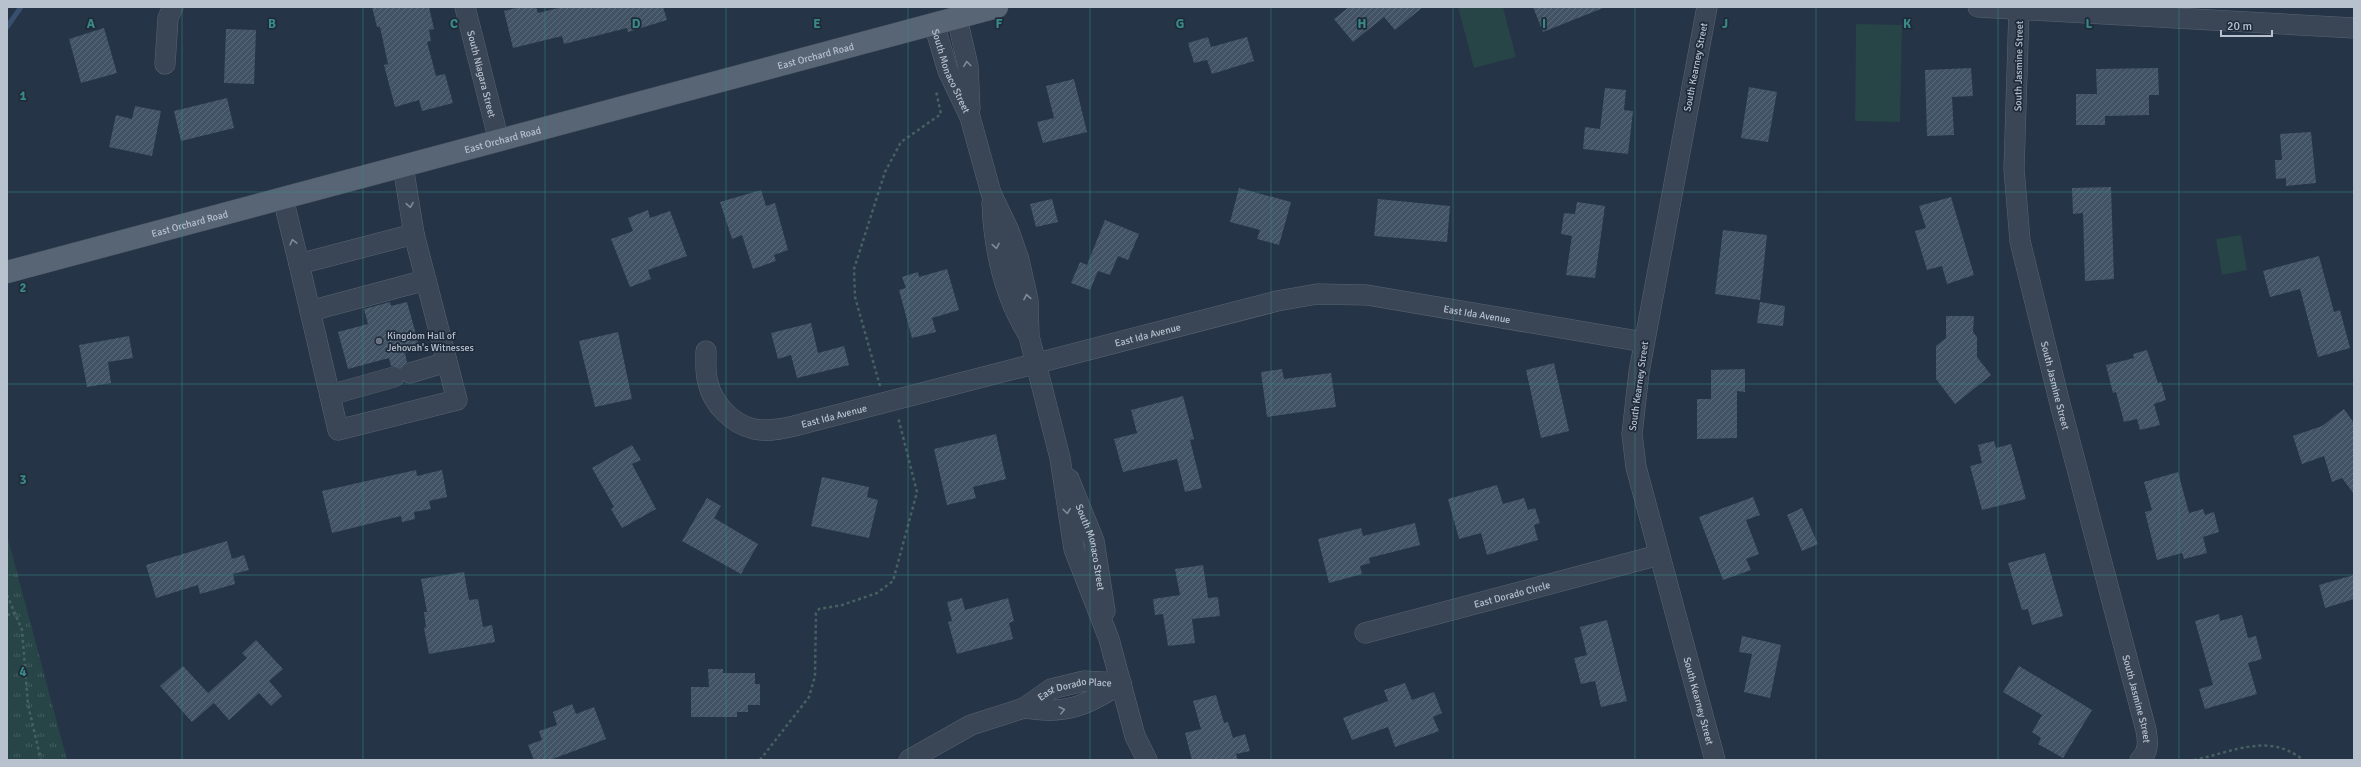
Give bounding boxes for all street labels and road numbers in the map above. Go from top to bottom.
street label: South Jasmine Street [2012,20,2026,111]
street label: South Kearney Street [1681,21,1711,113]
street label: South Monaco Street [929,28,972,116]
street label: South Niagara Street [464,29,498,119]
street label: East Orchard Road [776,41,855,73]
street label: East Orchard Road [463,124,542,156]
street label: East Orchard Road [150,208,229,240]
street label: East Ida Avenue [1443,303,1511,326]
street label: East Ida Avenue [1114,321,1182,350]
street label: South Kearney Street [1627,340,1651,432]
street label: South Jasmine Street [2038,340,2072,432]
street label: East Ida Avenue [800,402,868,431]
street label: South Monaco Street [1073,502,1107,592]
street label: East Dorado Circle [1473,579,1552,611]
street label: South Jasmine Street [2119,654,2152,744]
street label: South Kearney Street [1680,656,1716,747]
street label: East Dorado Place [1035,676,1112,704]

